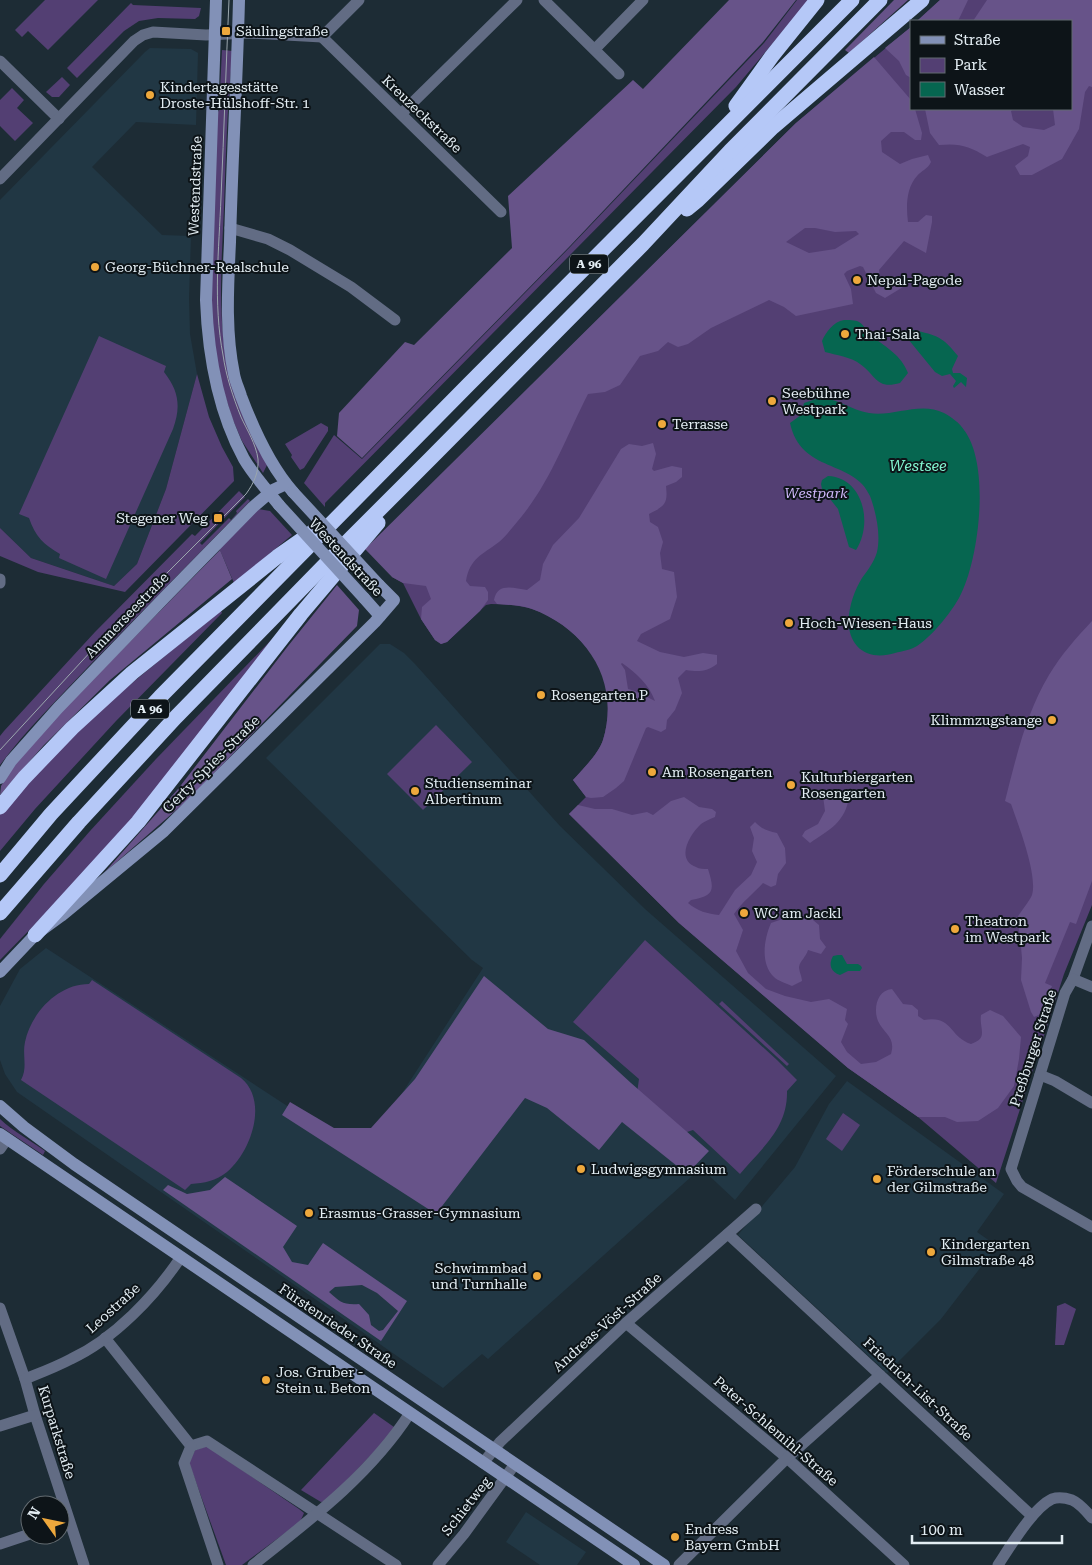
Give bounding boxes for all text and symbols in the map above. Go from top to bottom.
legend [910,20,1072,110]
place label: Säulingstraße [236,23,329,39]
marker: Säulingstraße [220,25,232,37]
text: Straße [954,31,1001,49]
text: Park [954,56,988,74]
street label: Kreuzeckstraße [379,72,465,156]
place label: Kindertagesstätte Droste-Hülshoff-Str. 1 [160,79,310,111]
text: Wasser [954,81,1005,99]
marker: Kindertagesstätte Droste-Hülshoff-Str. 1 [144,89,156,101]
street label: Westendstraße [185,135,205,236]
road number: A 96 [570,254,608,274]
place label: Georg-Büchner-Realschule [105,259,289,275]
marker: Georg-Büchner-Realschule [89,261,101,273]
place label: Nepal-Pagode [867,272,962,288]
marker: Nepal-Pagode [851,274,863,286]
place label: Thai-Sala [855,326,920,342]
marker: Thai-Sala [839,328,851,340]
place label: Seebühne Westpark [782,385,850,417]
marker: Seebühne Westpark [766,395,778,407]
place label: Terrasse [672,416,728,432]
marker: Terrasse [656,418,668,430]
water label: Westsee [889,457,947,475]
park label: Westpark [784,485,848,501]
place label: Stegener Weg [116,510,208,526]
marker: Stegener Weg [212,512,224,524]
street label: Westendstraße [306,515,386,599]
street label: Ammerseestraße [82,569,172,661]
place label: Hoch-Wiesen-Haus [799,615,932,631]
marker: Hoch-Wiesen-Haus [783,617,795,629]
place label: Rosengarten P [551,687,648,703]
marker: Rosengarten P [535,689,547,701]
road number: A 96 [131,700,169,719]
street label: Gerty-Spies-Straße [159,712,263,816]
place label: Klimmzugstange [931,712,1042,728]
marker: Klimmzugstange [1046,714,1058,726]
place label: Am Rosengarten [662,764,773,780]
marker: Am Rosengarten [646,766,658,778]
place label: Kulturbiergarten Rosengarten [801,769,913,801]
place label: Studienseminar Albertinum [425,775,532,807]
marker: Kulturbiergarten Rosengarten [785,779,797,791]
marker: Studienseminar Albertinum [409,785,421,797]
place label: WC am Jackl [754,905,842,921]
marker: WC am Jackl [738,907,750,919]
place label: Theatron im Westpark [965,913,1050,945]
marker: Theatron im Westpark [949,923,961,935]
street label: Preßburger Straße [1006,987,1060,1109]
place label: Ludwigsgymnasium [591,1161,727,1177]
marker: Ludwigsgymnasium [575,1163,587,1175]
place label: Förderschule an der Gilmstraße [887,1163,996,1195]
marker: Förderschule an der Gilmstraße [871,1173,883,1185]
place label: Erasmus-Grasser-Gymnasium [319,1205,521,1221]
marker: Erasmus-Grasser-Gymnasium [303,1207,315,1219]
place label: Kindergarten Gilmstraße 48 [941,1236,1034,1268]
marker: Kindergarten Gilmstraße 48 [925,1246,937,1258]
place label: Schwimmbad und Turnhalle [431,1260,527,1292]
street label: Andreas-Vöst-Straße [550,1269,665,1375]
marker: Schwimmbad und Turnhalle [531,1270,543,1282]
street label: Leostraße [83,1280,143,1336]
street label: Fürstenrieder Straße [276,1281,400,1372]
street label: Friedrich-List-Straße [860,1334,976,1444]
place label: Jos. Gruber - Stein u. Beton [276,1364,370,1396]
street label: Peter-Schlemihl-Straße [711,1373,841,1489]
marker: Jos. Gruber - Stein u. Beton [260,1374,272,1386]
street label: Kurparkstraße [35,1383,79,1481]
street label: Schietweg [438,1473,494,1539]
north arrow [20,1495,70,1545]
text: N [24,1504,44,1522]
scale bar [912,1512,1062,1544]
place label: Endress Bayern GmbH [685,1521,780,1553]
text: 100 m [920,1521,963,1539]
marker: Endress Bayern GmbH [669,1531,681,1543]

